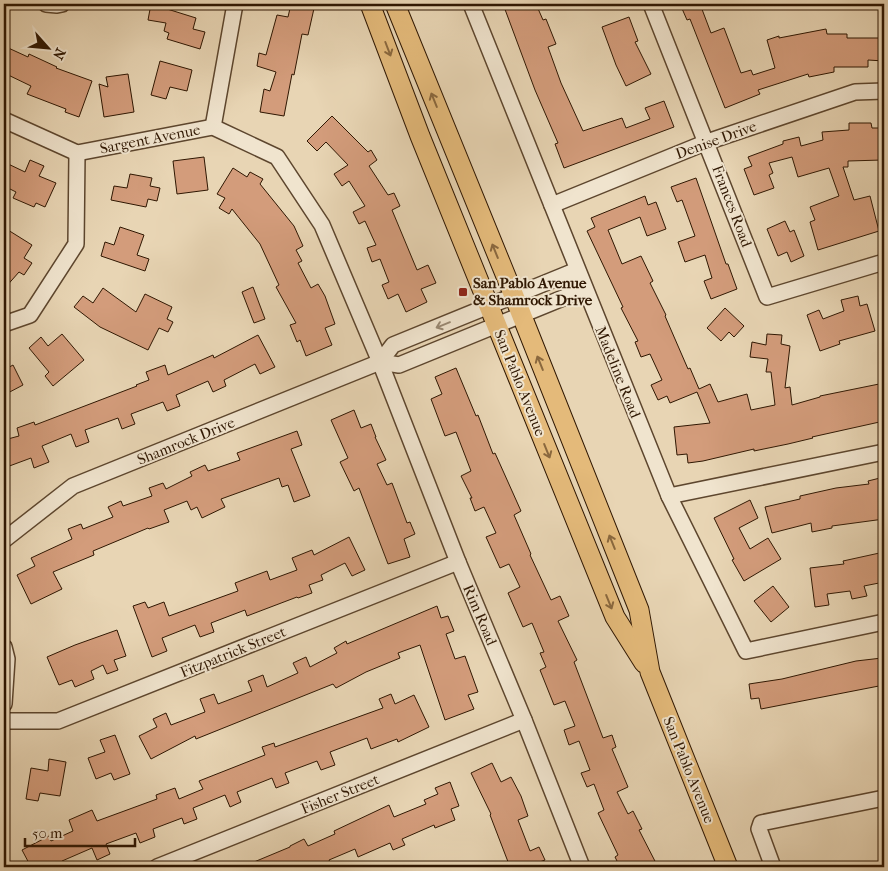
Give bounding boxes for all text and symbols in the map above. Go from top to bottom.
north arrow [22,22,72,72]
one-way arrow [384,41,393,57]
text: N [49,45,69,63]
one-way arrow [429,93,438,108]
street label: Denise Drive [673,117,759,163]
street label: Sargent Avenue [98,120,202,158]
street label: Frances Road [708,163,756,250]
one-way arrow [490,244,500,259]
place label: San Pablo Avenue & Shamrock Drive [473,274,593,309]
marker: San Pablo Avenue & Shamrock Drive [457,286,469,298]
one-way arrow [436,321,451,330]
street label: Madeline Road [591,323,645,421]
street label: San Pablo Avenue [490,327,550,439]
one-way arrow [535,356,544,371]
street label: Shamrock Drive [135,413,238,469]
one-way arrow [544,444,553,459]
one-way arrow [606,535,616,550]
street label: Rim Road [459,582,501,649]
one-way arrow [604,594,614,609]
street label: Fitzpatrick Street [177,622,289,681]
street label: San Pablo Avenue [659,714,719,826]
street label: Fisher Street [298,770,382,818]
scale bar [25,816,135,848]
text: 50 m [32,824,63,842]

